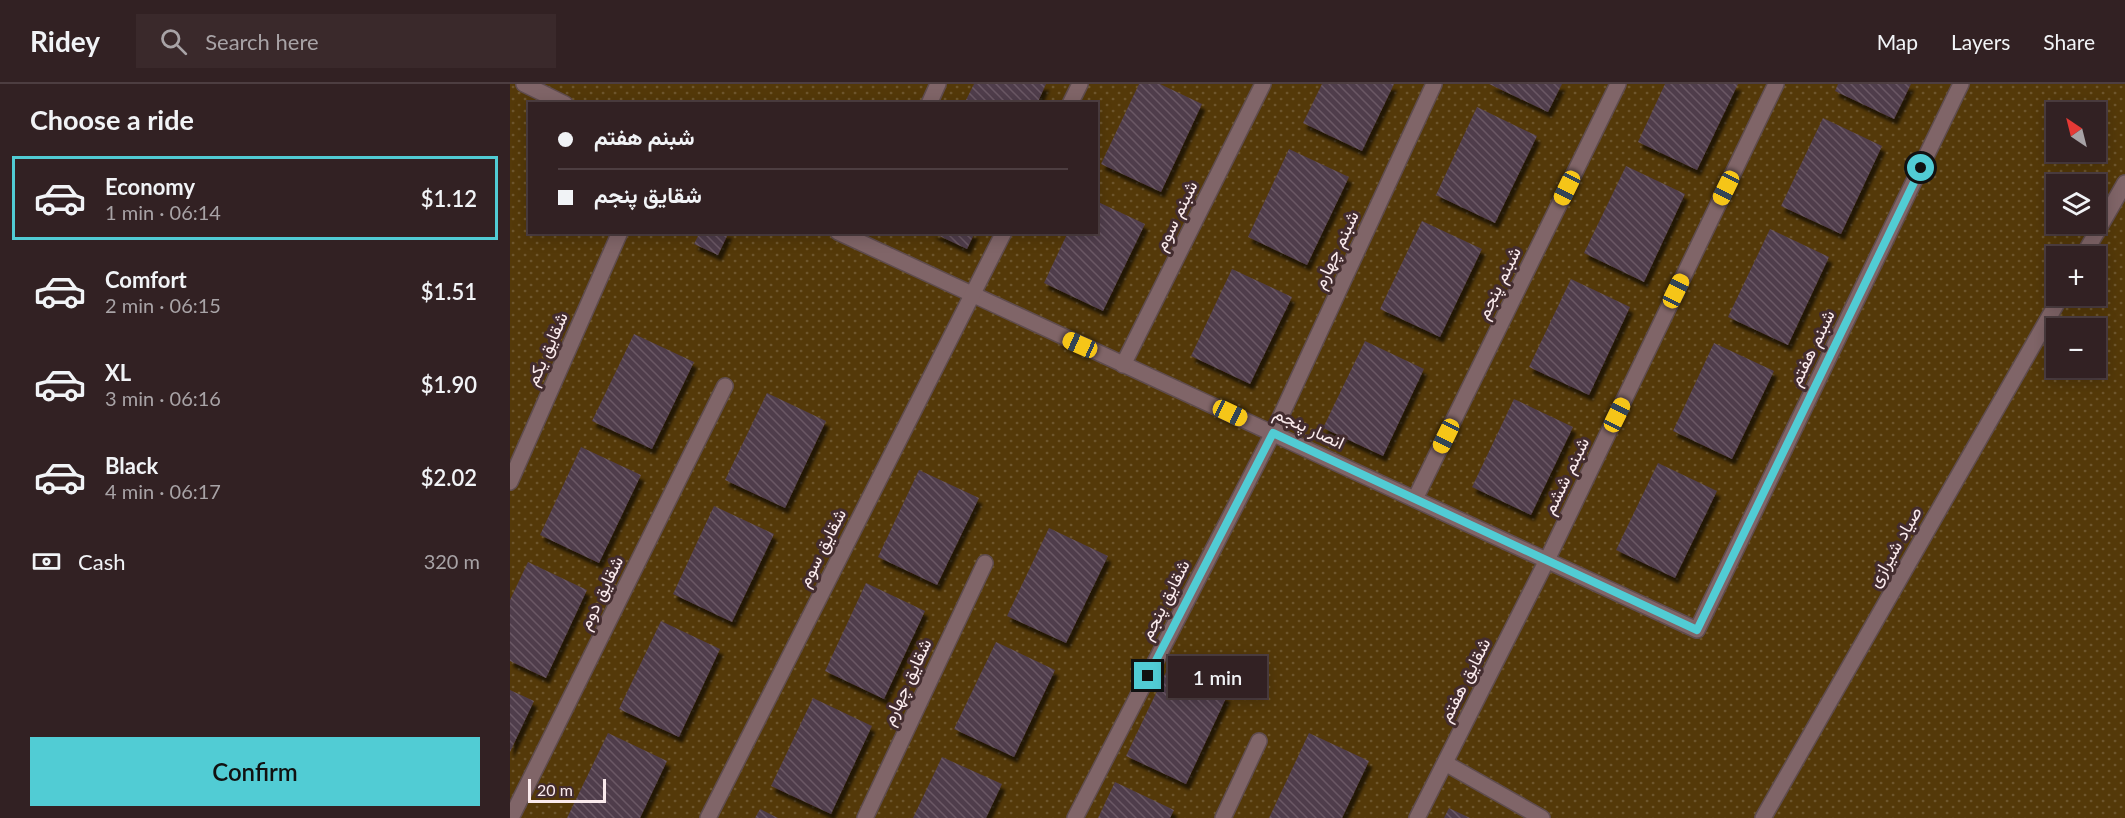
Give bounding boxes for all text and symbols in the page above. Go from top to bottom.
search box [136,14,556,68]
text: Ridey [30,24,100,58]
icon: search [157,25,190,58]
text: Search here [205,28,319,55]
text: Map [1877,29,1918,54]
text: Layers [1951,29,2010,54]
text: Share [2043,29,2095,54]
north arrow [2046,102,2106,162]
map controls [2046,102,2106,378]
text: Choose a ride [30,103,194,136]
text: شبنم هفتم [594,123,695,150]
route start [1907,154,1934,181]
car [1551,168,1583,208]
car [1710,168,1742,208]
icon: car [33,171,87,225]
text: Economy [105,173,195,200]
button: layers [2046,174,2106,234]
street label: شبنم سوم [1149,177,1203,255]
text: شقایق پنجم [594,181,702,208]
text: $1.12 [421,185,477,212]
text: 1 min · 06:14 [105,200,221,224]
street label: شبنم چهارم [1307,207,1365,293]
street label: شبنم پنجم [1471,243,1527,323]
button: + [2046,246,2106,306]
icon: car [33,264,87,318]
text: Comfort [105,266,187,293]
car [1660,271,1692,311]
text: $1.51 [421,278,477,305]
text: 2 min · 06:15 [105,293,221,317]
street label: شبنم هفتم [1783,306,1841,390]
street label: شقایق یکم [520,308,574,390]
button: − [2046,318,2106,378]
car [1060,329,1100,361]
icon: car [33,357,87,411]
text: XL [105,359,131,386]
text: $1.90 [421,371,477,398]
text: 3 min · 06:16 [105,386,221,410]
car [1601,395,1633,435]
car [1210,397,1250,429]
street label: انصار پنجم [1270,401,1348,455]
car [1430,416,1462,456]
street label: شبنم ششم [1537,433,1595,519]
icon: car [33,450,87,504]
text: Black [105,452,158,479]
text: $2.02 [421,464,477,491]
text: 4 min · 06:17 [105,479,221,503]
street label: صیاد شیرازی [1862,502,1927,591]
street label: شقایق سوم [792,505,852,591]
icon: cash [30,545,63,578]
text: Cash [78,548,125,575]
text: 320 m [424,549,480,573]
street label: شقایق دوم [573,552,629,634]
street label: شقایق پنجم [1134,556,1196,644]
street label: شقایق هفتم [1434,634,1496,726]
street label: شقایق چهارم [876,635,938,729]
callout: 1 min [1169,655,1268,697]
route end [1134,662,1161,689]
text: 1 min [1193,665,1242,689]
button: Confirm [30,737,480,806]
scale bar [528,776,606,804]
text: 20 m [537,780,573,799]

